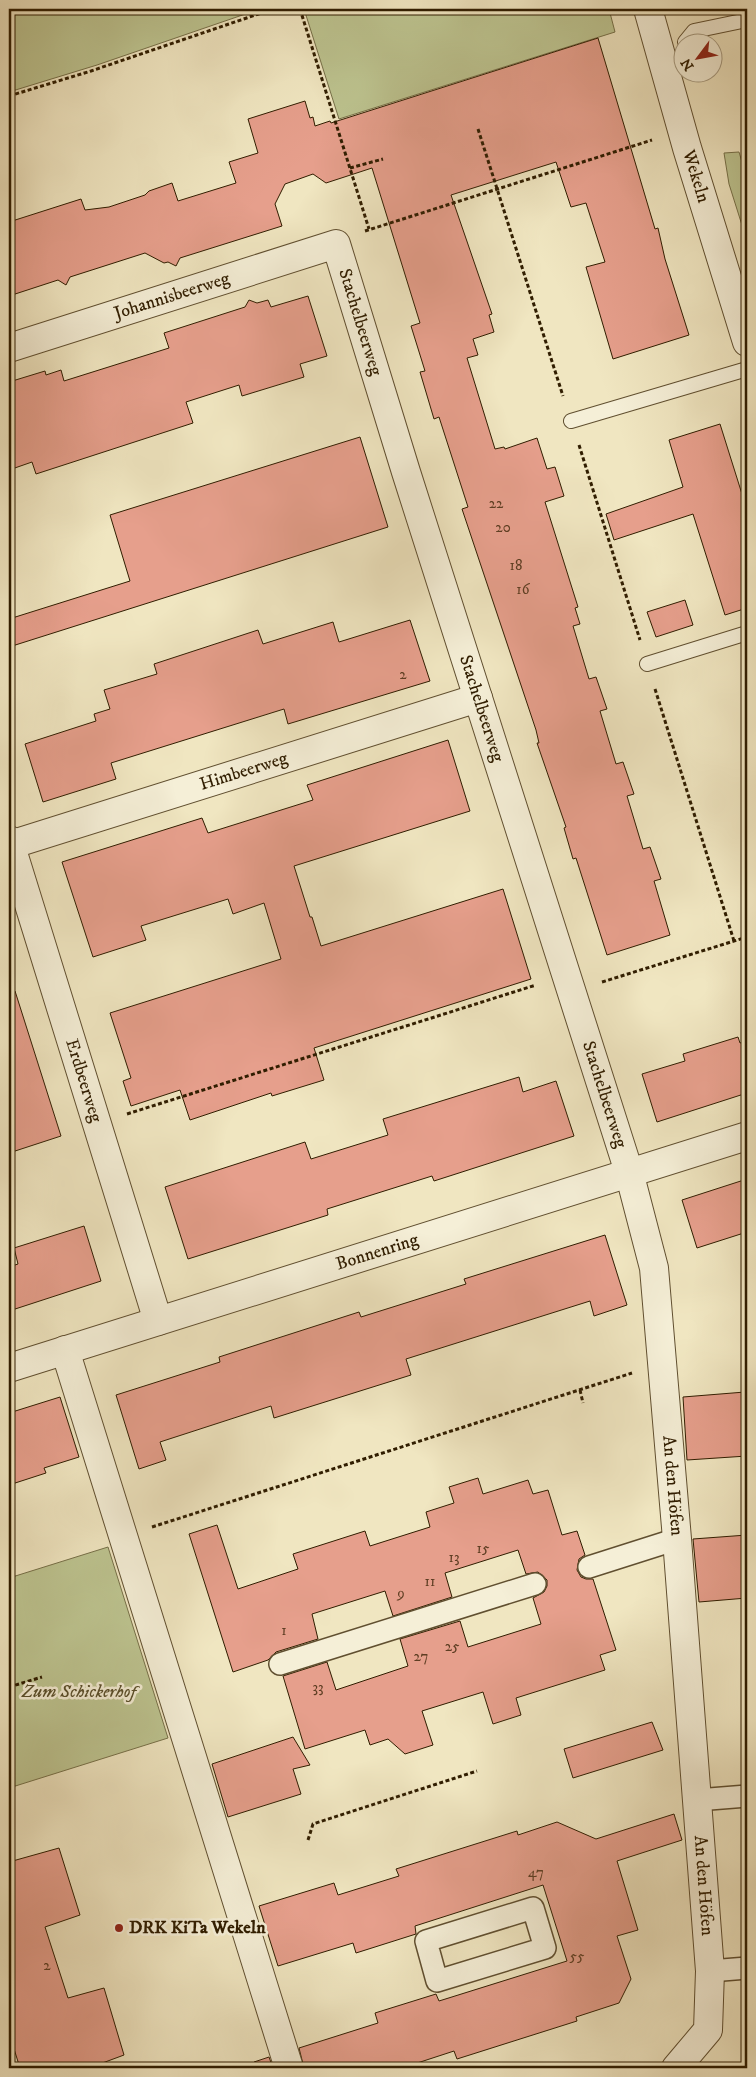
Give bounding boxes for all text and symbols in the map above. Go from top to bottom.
north arrow [674,32,724,82]
text: N [677,54,699,74]
street label: Wekeln [677,146,714,206]
street label: Stachelbeerweg [333,266,387,379]
street label: Johannisbeerweg [110,267,233,325]
house number: 22 [489,494,504,513]
house number: 20 [495,518,511,537]
house number: 18 [509,556,523,575]
house number: 16 [516,580,531,599]
street label: Stachelbeerweg [454,652,509,765]
house number: 2 [399,665,407,684]
street label: Himbeerweg [197,747,291,796]
street label: Erdbeerweg [60,1036,107,1125]
street label: Stachelbeerweg [577,1038,632,1151]
street label: Bonnenring [333,1229,421,1276]
street label: An den Höfen [657,1435,688,1537]
house number: 15 [477,1539,490,1558]
house number: 13 [448,1548,460,1567]
house number: 11 [424,1572,436,1591]
house number: 9 [396,1584,405,1603]
house number: 1 [281,1621,287,1640]
house number: 25 [445,1637,460,1656]
house number: 27 [414,1647,429,1666]
house number: 33 [312,1678,324,1697]
park label: Zum Schickerhof [21,1681,140,1703]
street label: An den Höfen [689,1835,718,1937]
house number: 47 [528,1863,544,1882]
place label: DRK KiTa Wekeln [129,1917,266,1939]
marker: DRK KiTa Wekeln [113,1922,125,1934]
house number: 55 [570,1947,585,1966]
house number: 2 [43,1956,51,1975]

